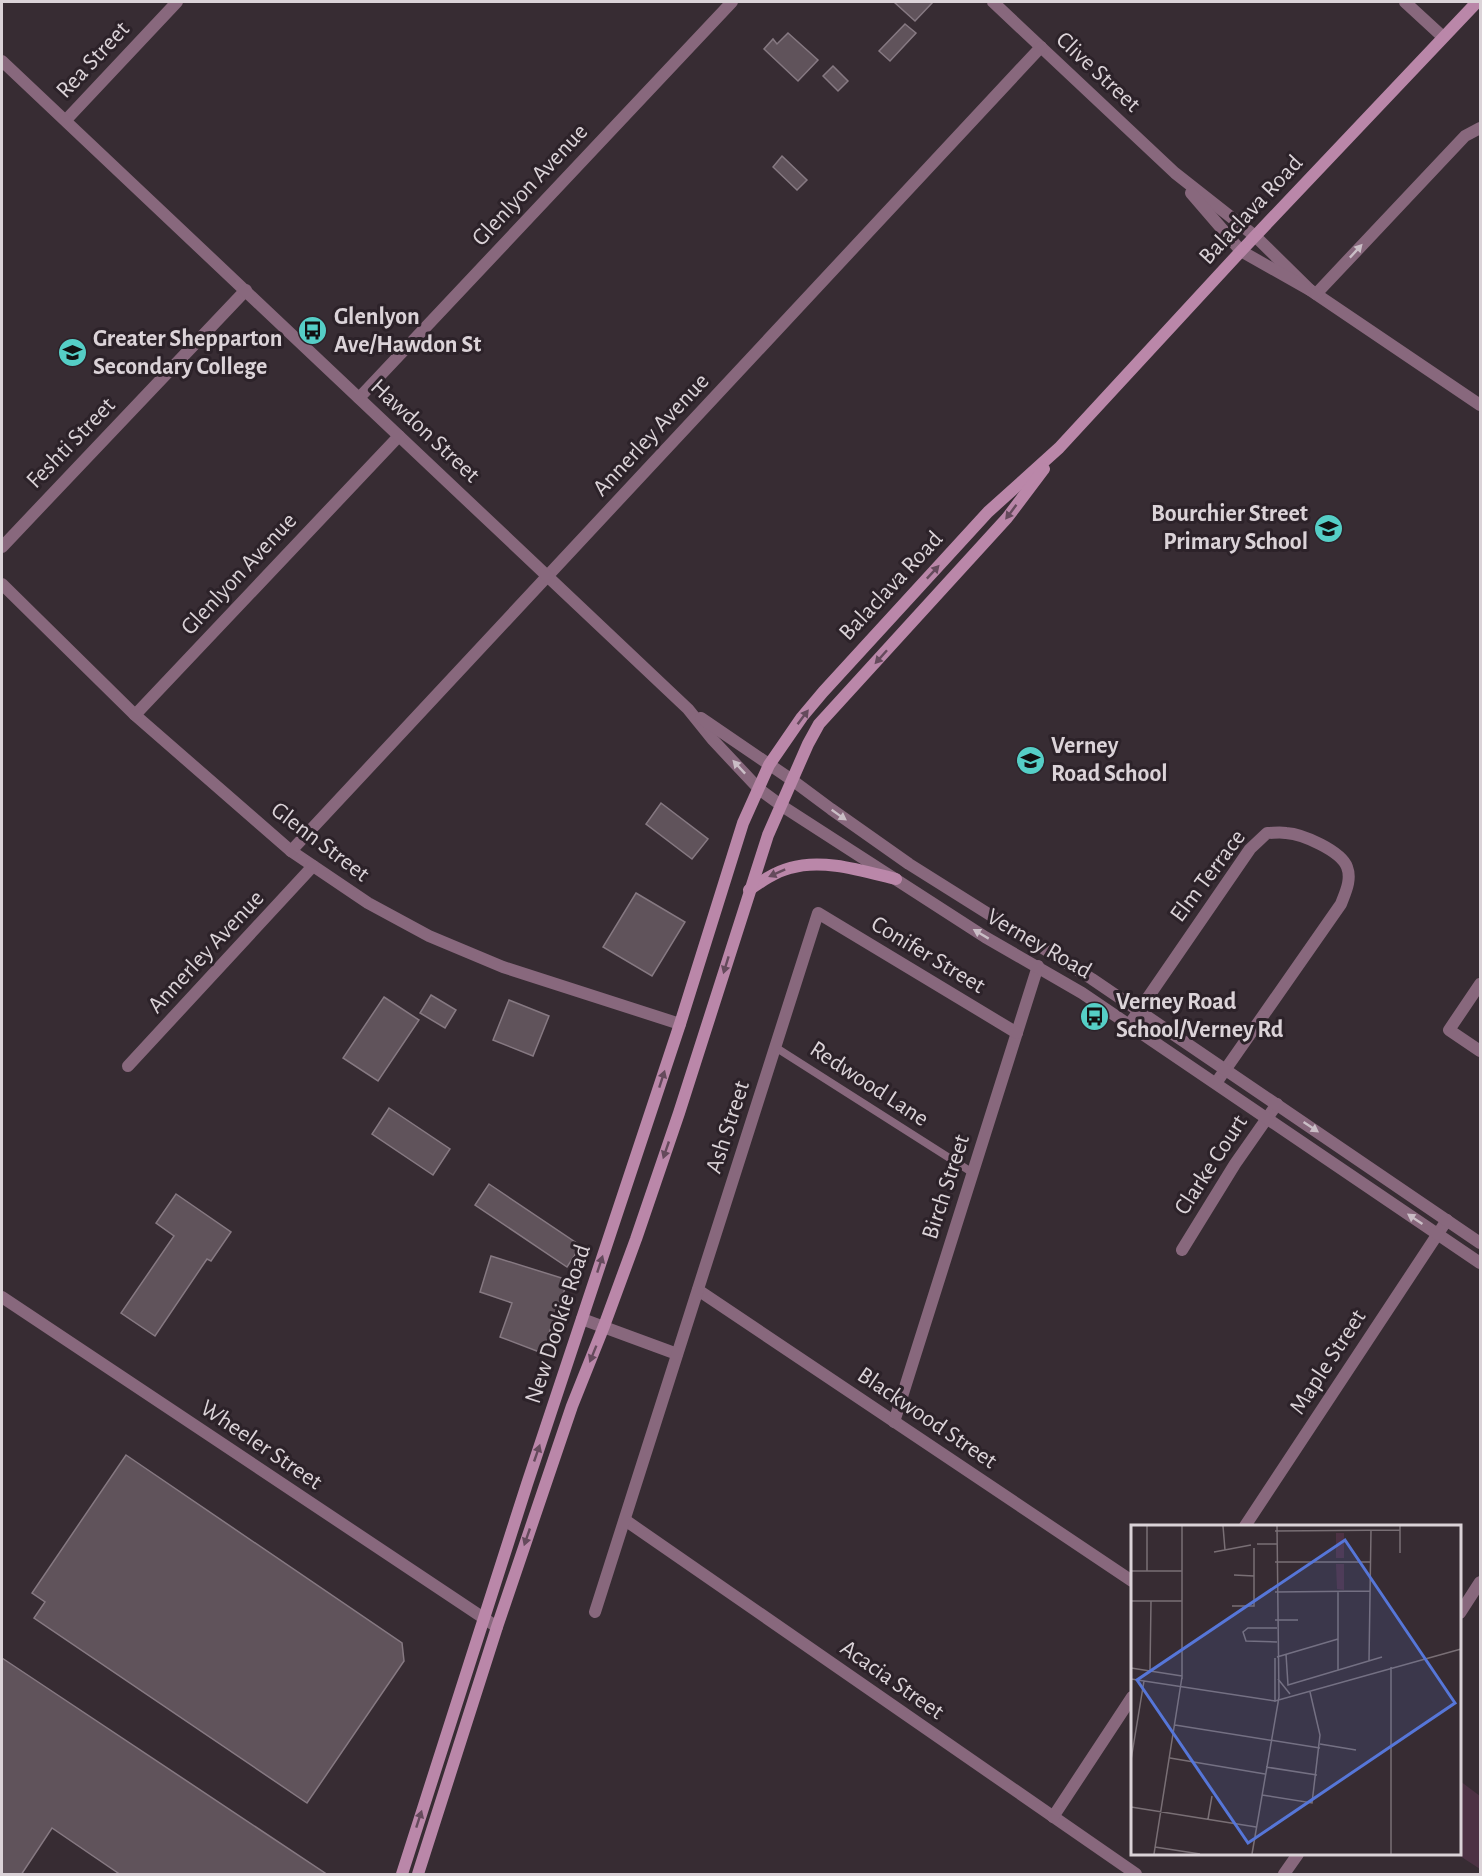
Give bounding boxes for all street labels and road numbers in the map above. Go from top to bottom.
street label: Rea Street [52,17,134,103]
street label: Clive Street [1051,27,1145,117]
street label: Glenlyon Avenue [468,119,592,251]
street label: Balaclava Road [1195,151,1307,269]
street label: Annerley Avenue [588,369,714,501]
street label: Hawdon Street [366,375,484,488]
street label: Feshti Street [22,393,120,493]
street label: Glenlyon Avenue [177,508,301,640]
street label: Balaclava Road [835,527,947,645]
street label: Glenn Street [266,797,374,887]
street label: Elm Terrace [1166,825,1250,927]
street label: Annerley Avenue [143,886,269,1018]
street label: Verney Road [982,904,1096,984]
street label: Conifer Street [867,912,989,998]
street label: Redwood Lane [805,1037,933,1131]
street label: Ash Street [702,1077,754,1176]
street label: Clarke Court [1170,1110,1252,1219]
street label: Birch Street [918,1131,974,1242]
street label: New Dookie Road [521,1241,595,1407]
street label: Maple Street [1285,1305,1371,1419]
street label: Blackwood Street [853,1363,1001,1474]
street label: Wheeler Street [196,1396,326,1495]
street label: Acacia Street [836,1636,948,1724]

